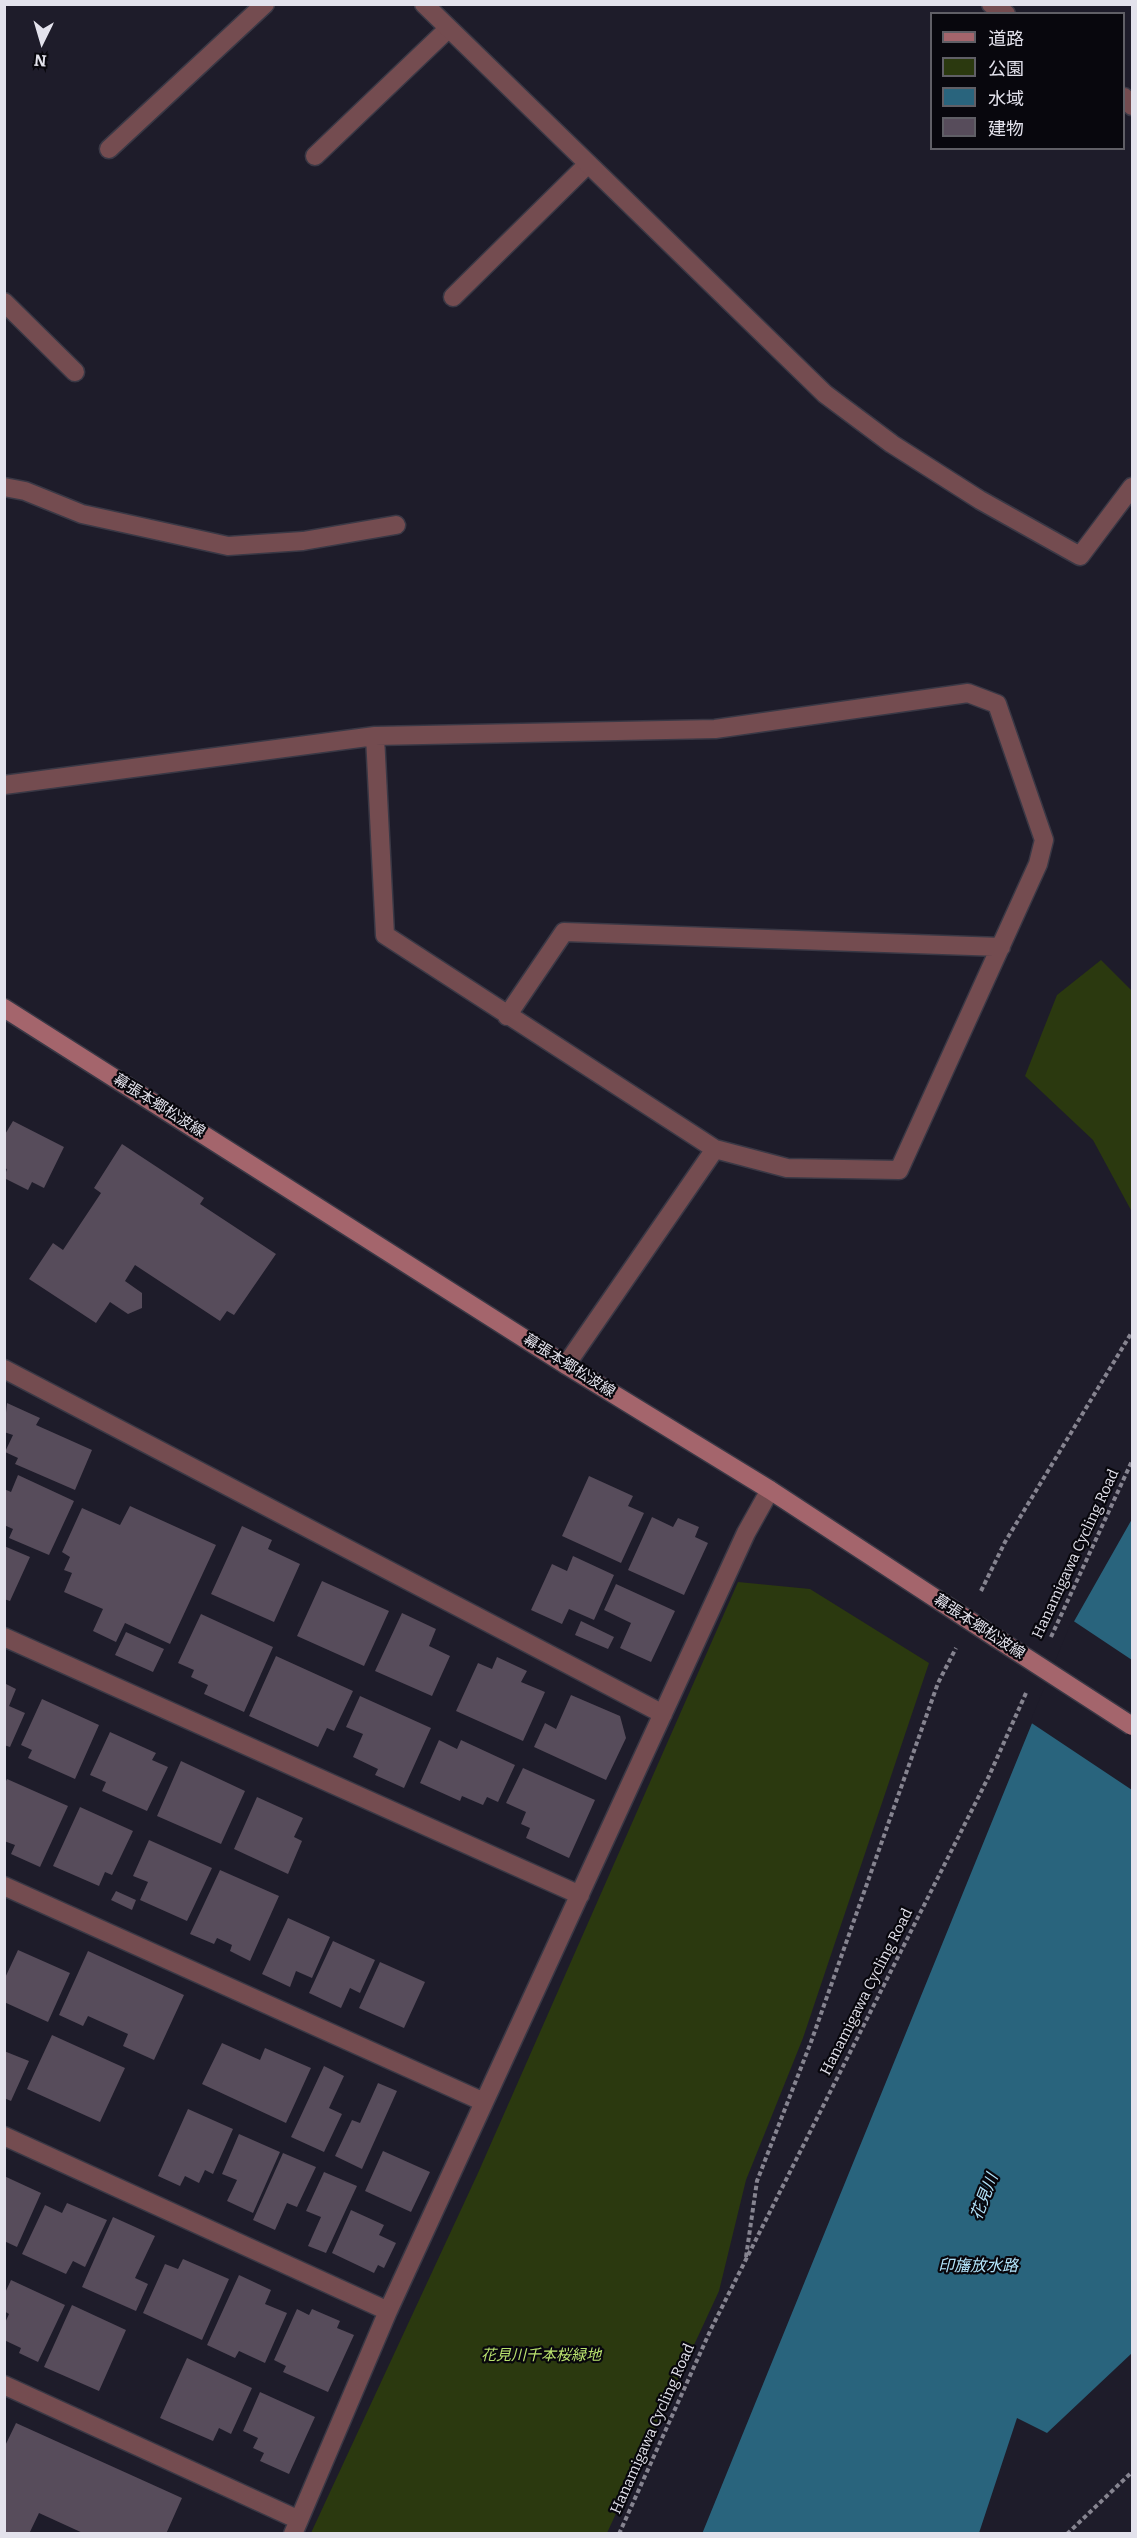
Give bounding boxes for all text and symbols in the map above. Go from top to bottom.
north arrow [12,12,72,72]
legend [930,12,1125,150]
text: 道路 [988,28,1024,50]
text: N [33,50,47,70]
text: 公園 [988,58,1024,80]
text: 水域 [988,88,1024,110]
text: 建物 [988,118,1024,140]
street label: 幕張本郷松波線 [110,1071,208,1141]
street label: 幕張本郷松波線 [520,1331,618,1401]
street label: Hanamigawa Cycling Road [1029,1467,1123,1641]
street label: 幕張本郷松波線 [930,1591,1028,1663]
street label: Hanamigawa Cycling Road [817,1906,917,2078]
water label: 花見川 [967,2171,1003,2223]
water label: 印旛放水路 [938,2257,1018,2277]
street label: Hanamigawa Cycling Road [607,2341,699,2517]
park label: 花見川千本桜緑地 [481,2347,601,2365]

